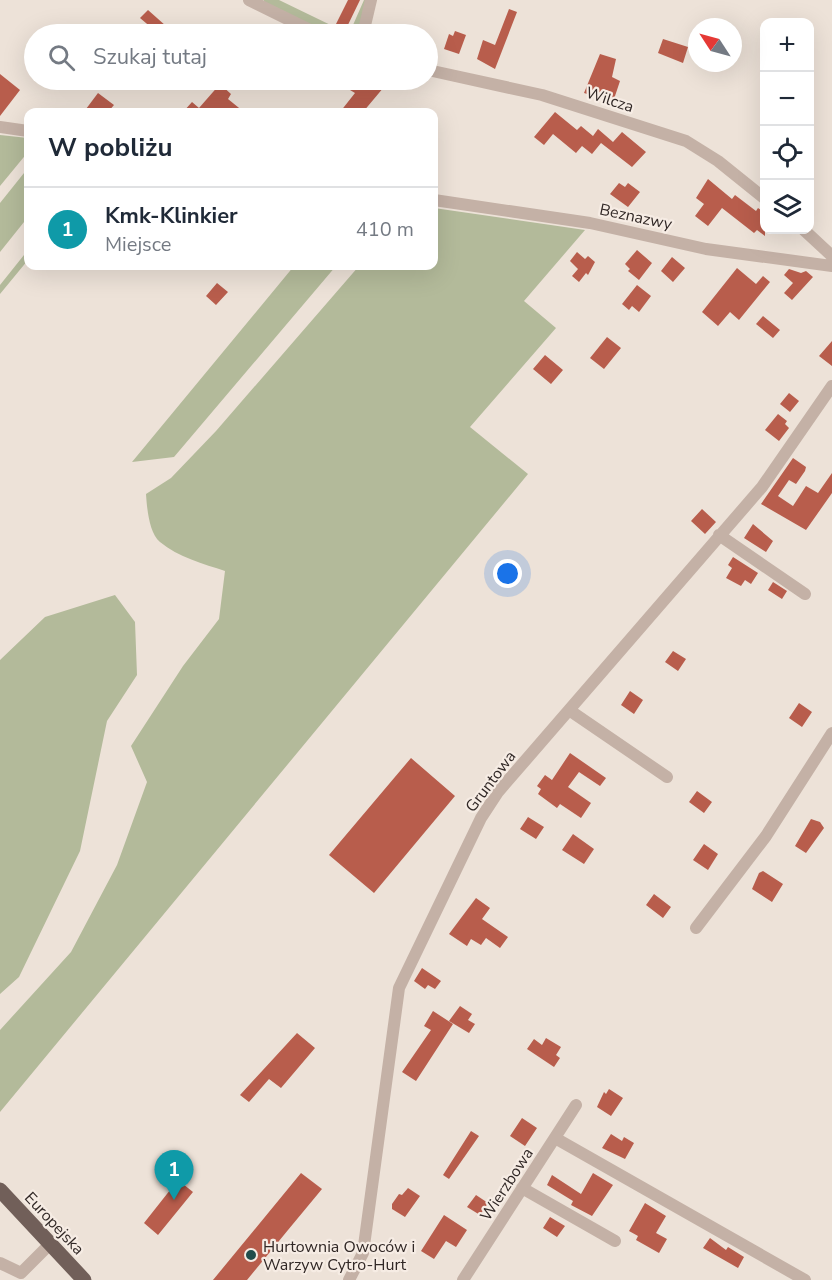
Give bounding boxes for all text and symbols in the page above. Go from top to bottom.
north arrow [688,18,742,72]
map controls [760,18,814,234]
button: + [760,18,814,72]
search box [24,24,438,90]
icon: search [45,41,78,74]
text: Szukaj tutaj [93,42,207,72]
button: − [760,72,814,126]
street label: Wilcza [583,82,636,118]
button: locate [760,126,814,180]
text: W pobliżu [48,130,172,165]
button: layers [760,180,814,234]
street label: Beznazwy [598,199,675,236]
text: Kmk-Klinkier [105,201,238,231]
text: 1 [62,216,74,243]
text: 410 m [356,216,414,243]
text: Miejsce [105,231,171,258]
your location [493,559,522,588]
street label: Gruntowa [461,746,521,817]
street label: Wierzbowa [475,1144,539,1225]
pin: 1 [154,1150,194,1200]
street label: Europejska [19,1187,89,1260]
place label: Hurtownia Owoców i Warzyw Cytro-Hurt [263,1236,415,1276]
marker: Hurtownia Owoców i Warzyw Cytro-Hurt [244,1248,258,1262]

